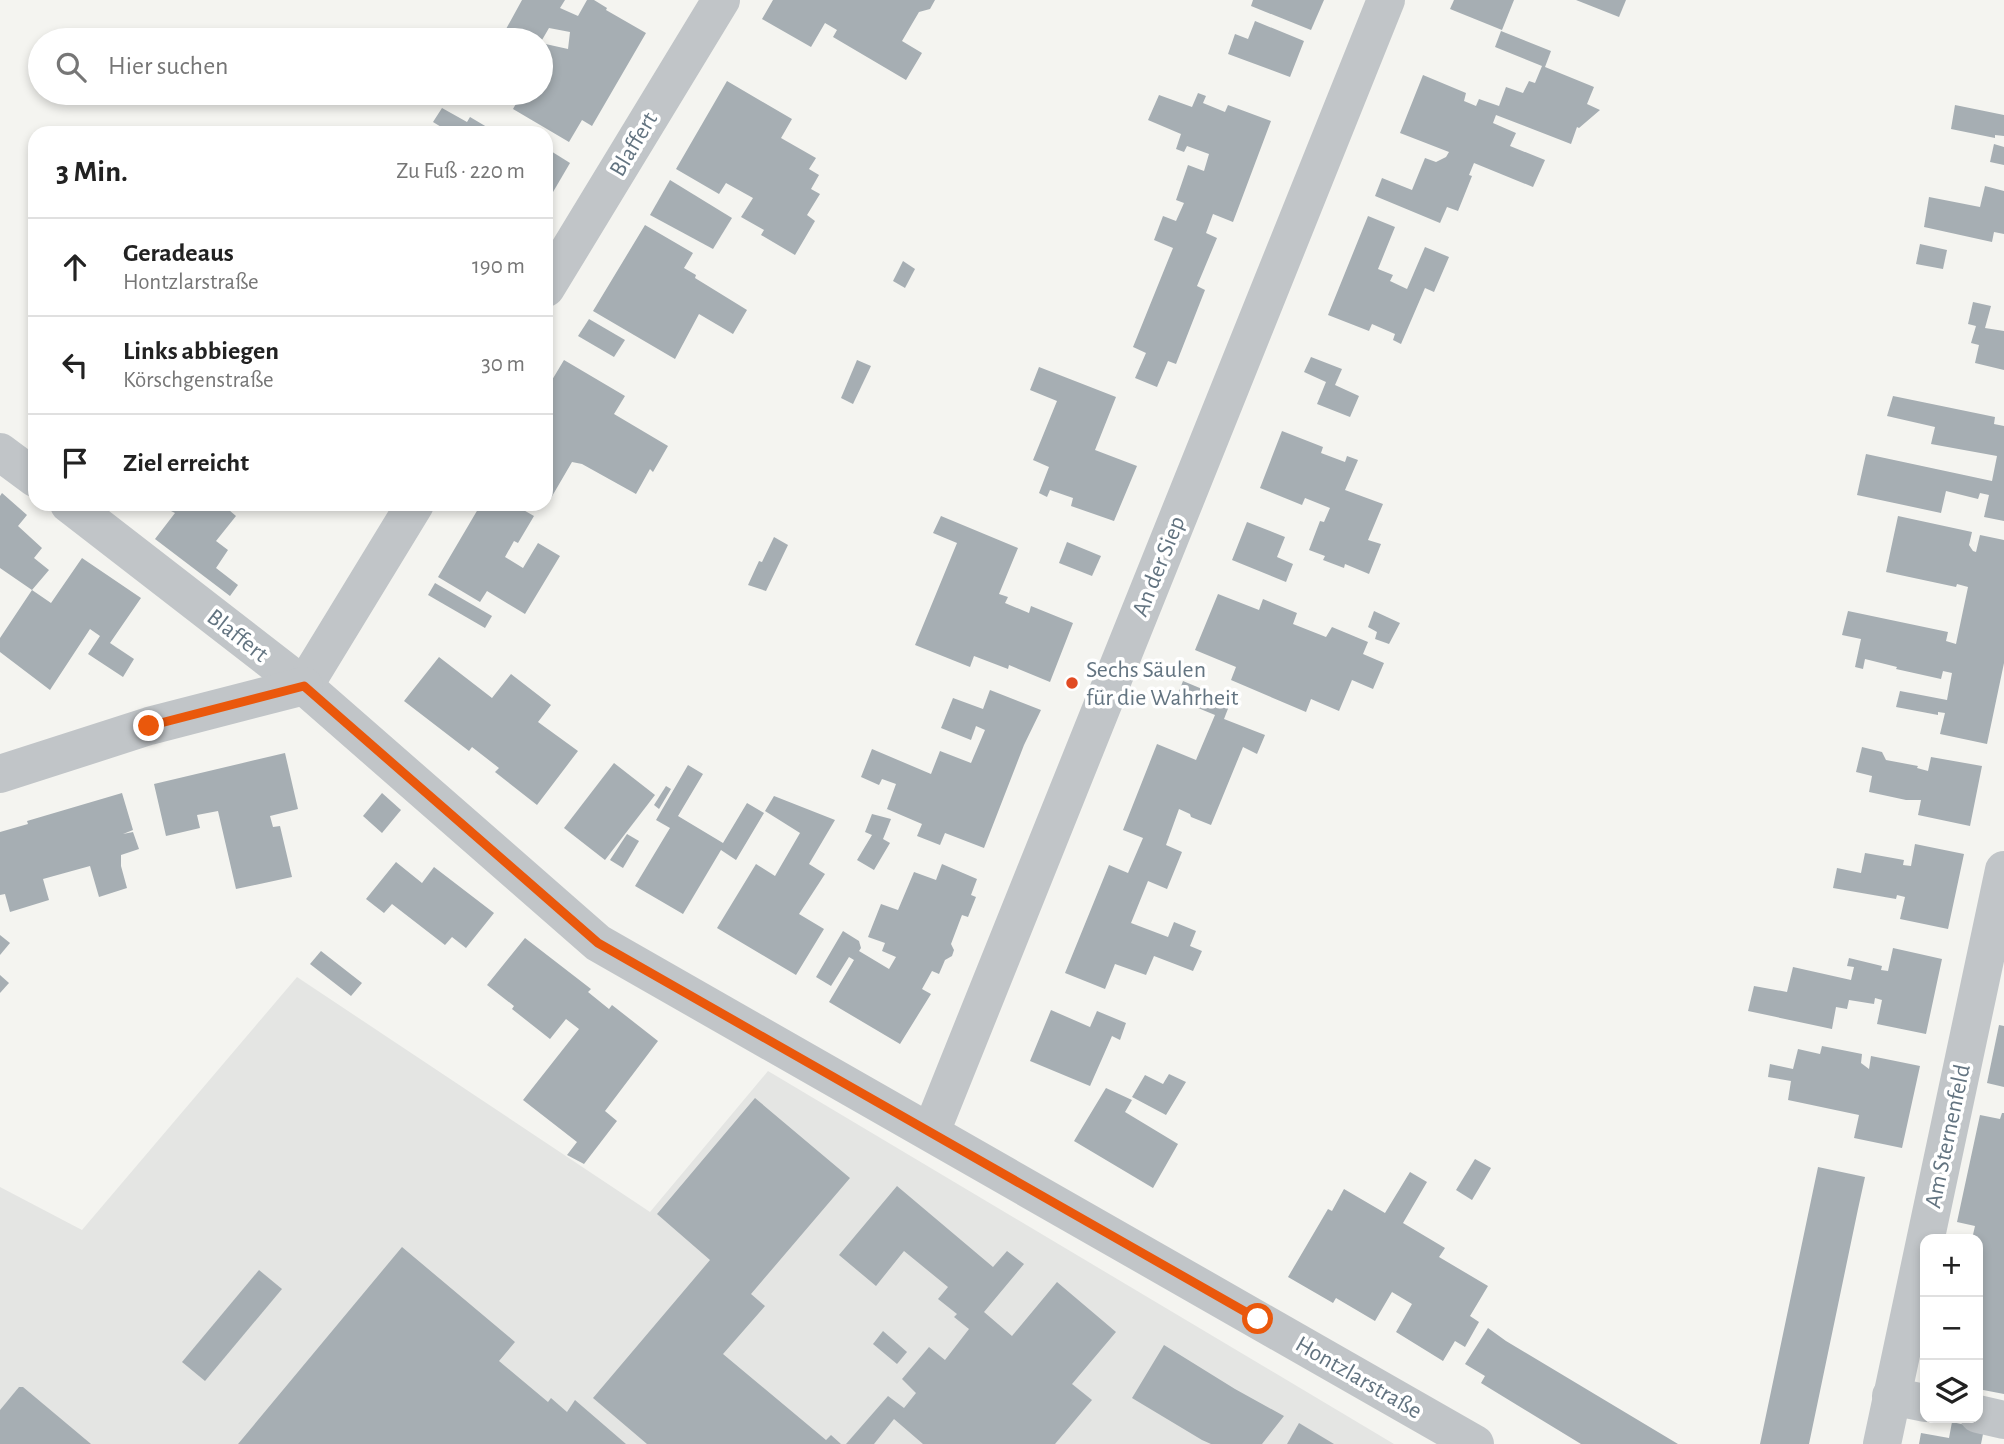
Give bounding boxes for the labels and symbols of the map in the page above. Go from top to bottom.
street label: Blaffert [605,108,662,181]
street label: An der Siep [1128,513,1190,620]
street label: Blaffert [202,605,273,667]
place label: Sechs Säulen für die Wahrheit [1086,658,1239,710]
marker: Sechs Säulen für die Wahrheit [1064,675,1080,691]
route end [133,710,164,741]
street label: Am Sternenfeld [1921,1062,1975,1210]
route start [1242,1303,1273,1334]
street label: Hontzlarstraße [1291,1332,1426,1424]

